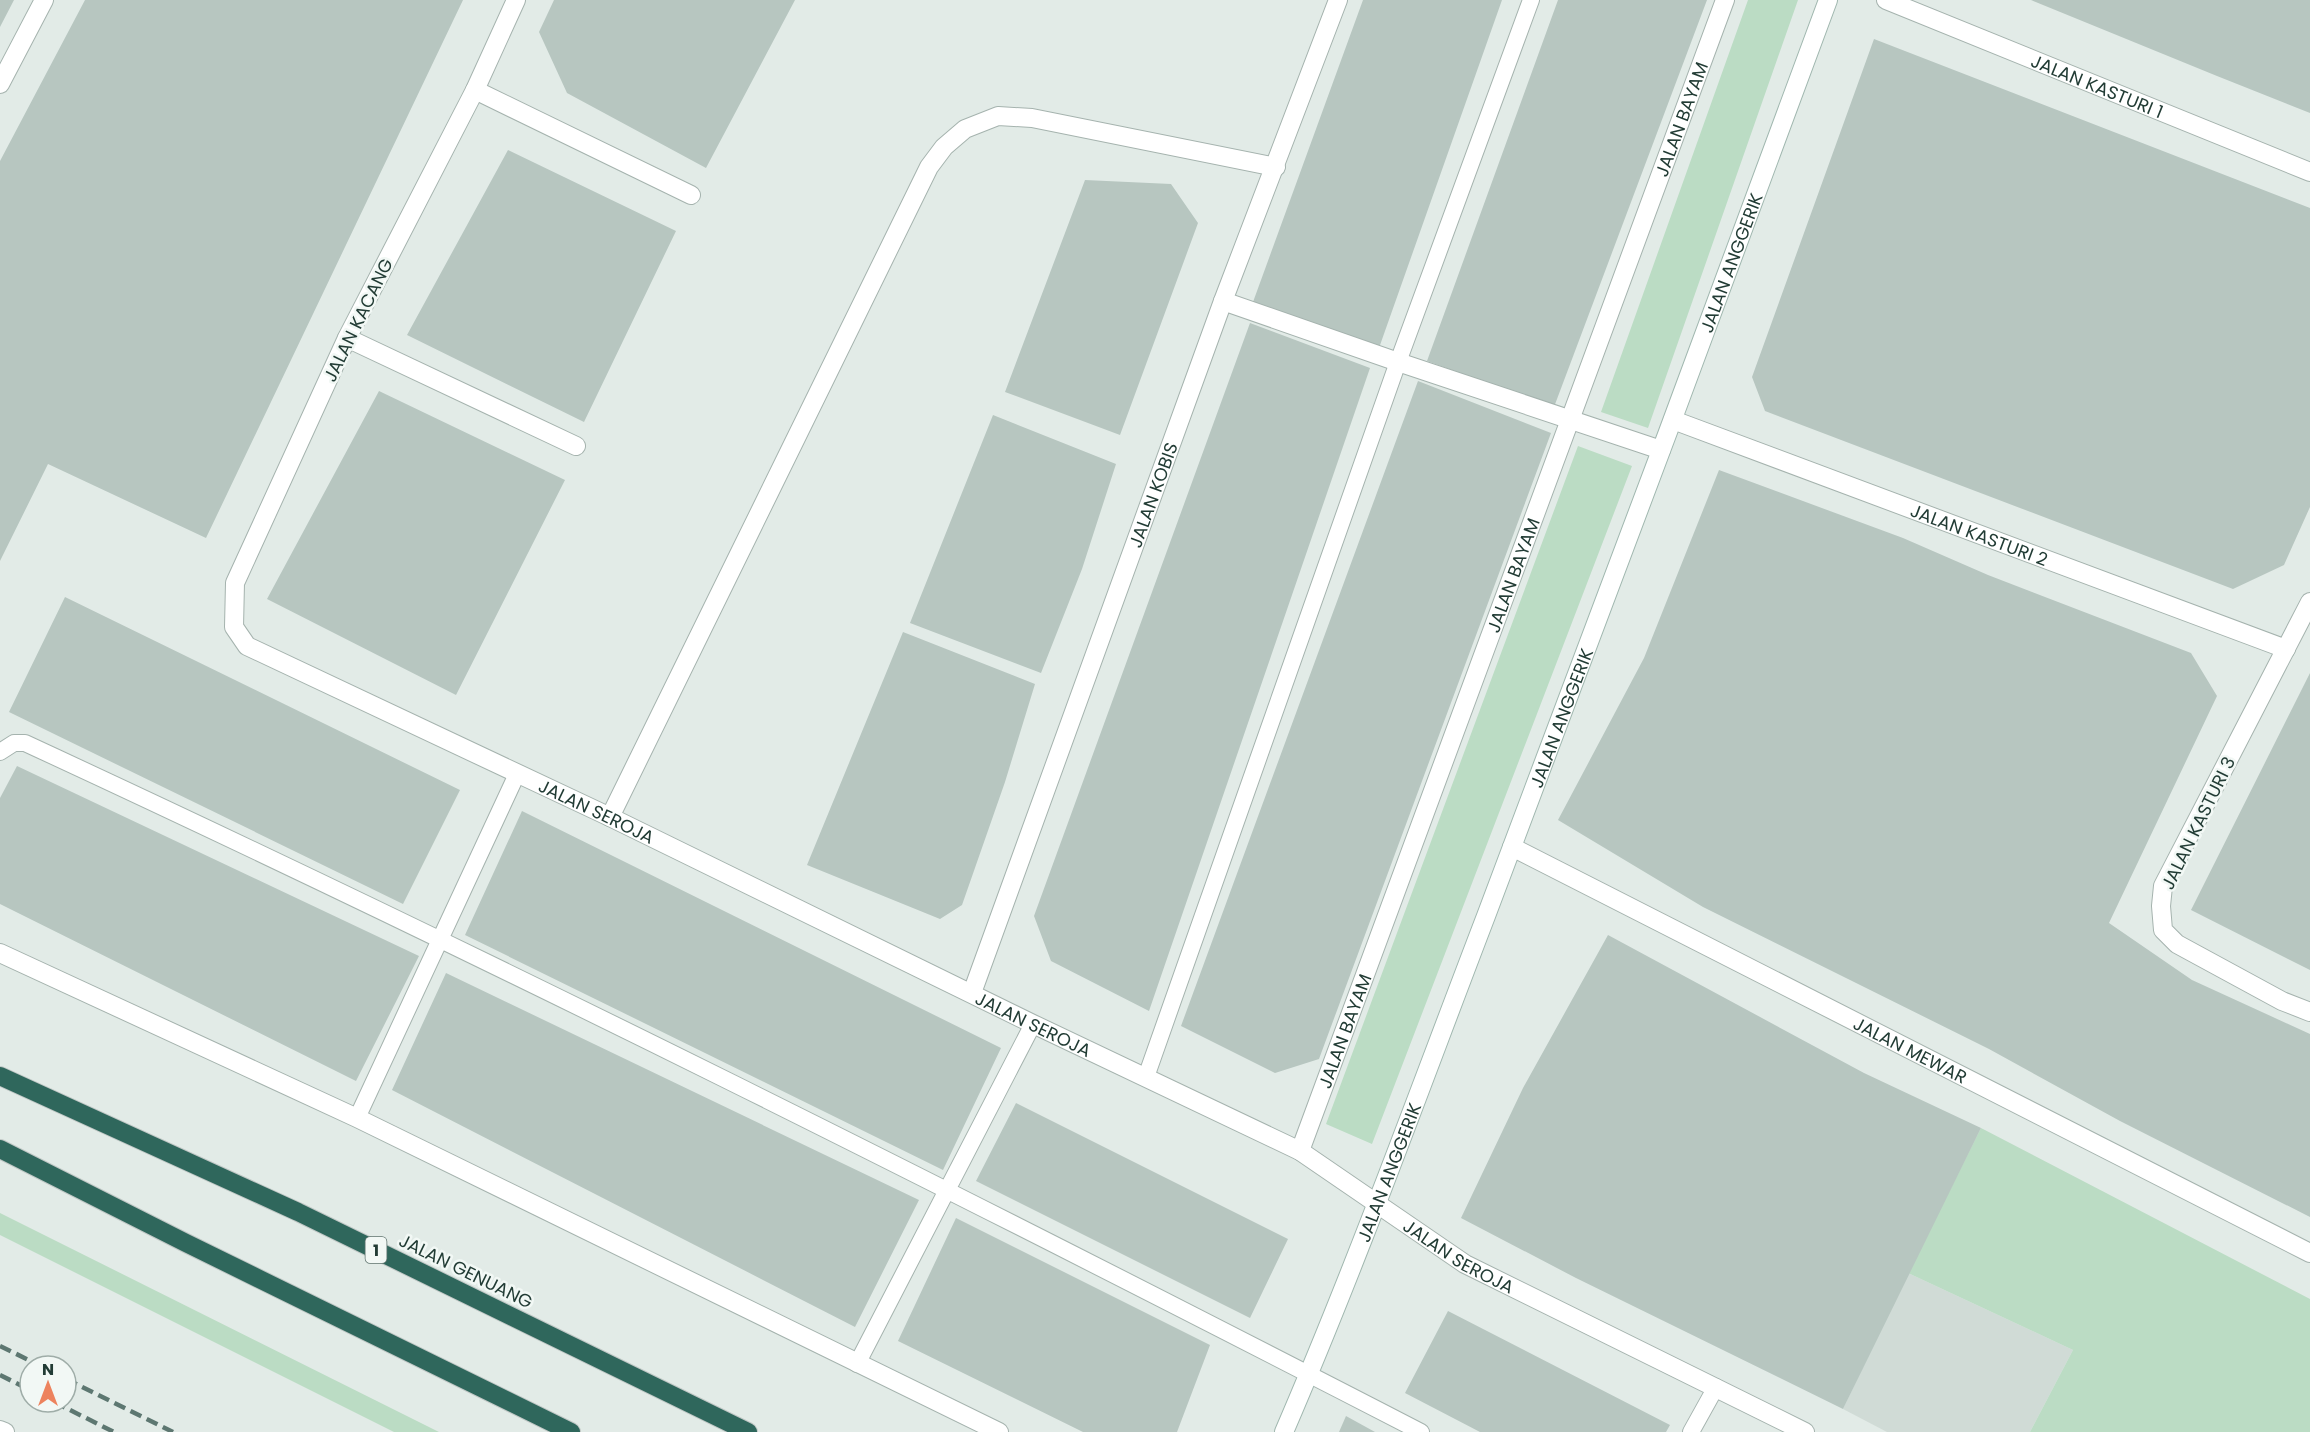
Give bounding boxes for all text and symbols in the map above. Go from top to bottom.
street label: JALAN KASTURI 1 [2027,48,2167,124]
street label: JALAN BAYAM [1648,58,1714,180]
street label: JALAN ANGGERIK [1694,189,1768,336]
street label: JALAN KACANG [317,254,399,386]
street label: JALAN KOBIS [1122,439,1183,551]
street label: JALAN KASTURI 2 [1907,497,2052,572]
street label: JALAN BAYAM [1480,514,1545,636]
street label: JALAN ANGGERIK [1523,644,1599,791]
street label: JALAN KASTURI 3 [2155,752,2241,894]
street label: JALAN SEROJA [535,773,659,849]
street label: JALAN BAYAM [1312,970,1377,1092]
street label: JALAN SEROJA [971,985,1095,1062]
street label: JALAN MEWAR [1849,1010,1972,1089]
street label: JALAN ANGGERIK [1350,1099,1427,1246]
street label: JALAN SEROJA [1398,1213,1519,1299]
street label: JALAN GENUANG [395,1228,537,1314]
road number: 1 [366,1237,386,1263]
north arrow [18,1354,78,1414]
text: N [42,1358,54,1381]

